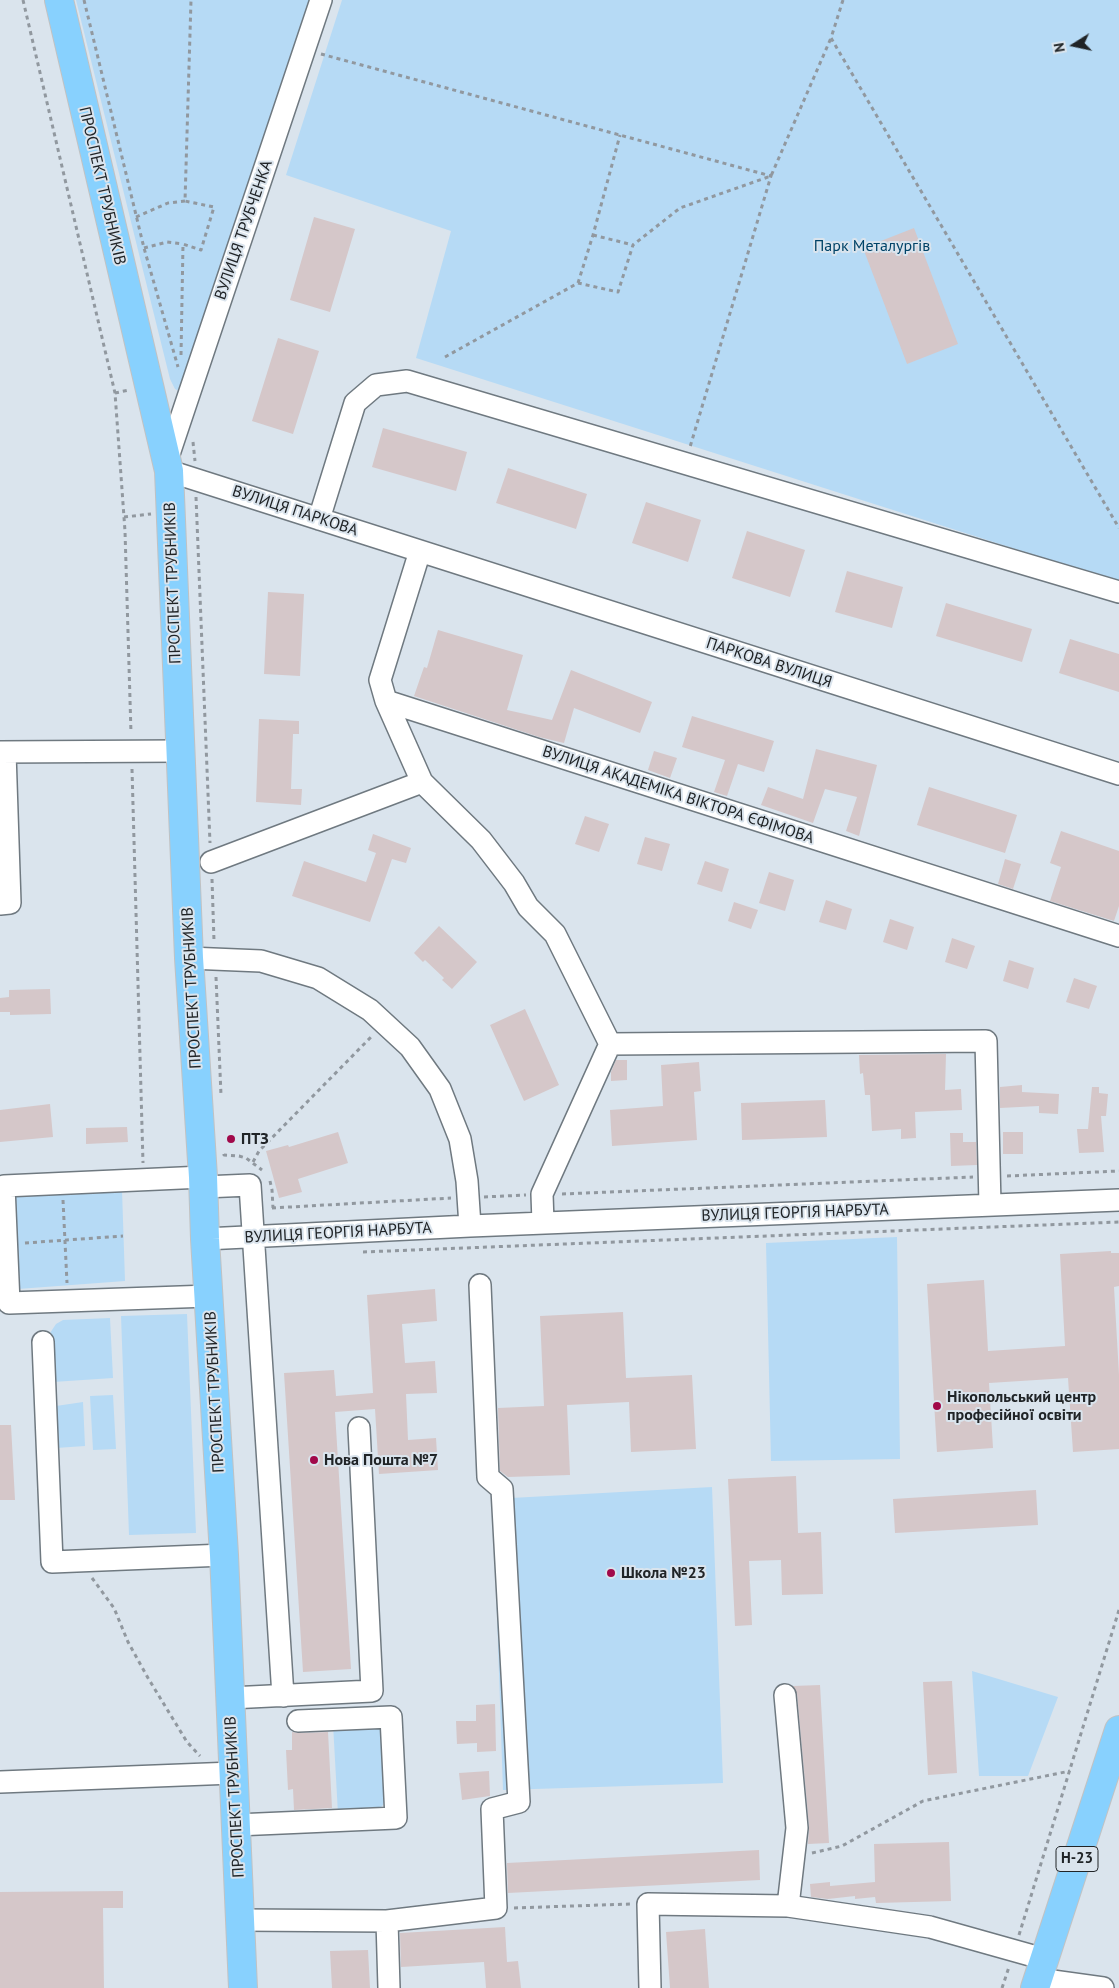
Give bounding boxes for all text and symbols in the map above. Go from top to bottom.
north arrow [1049,20,1099,70]
text: N [1050,42,1069,54]
street label: ПРОСПЕКТ ТРУБНИКІВ [74,105,130,267]
street label: ВУЛИЦЯ ТРУБЧЕНКА [211,158,277,302]
park label: Парк Металургів [814,236,930,256]
street label: ВУЛИЦЯ ПАРКОВА [230,482,360,540]
street label: ПРОСПЕКТ ТРУБНИКІВ [161,502,185,664]
street label: ПАРКОВА ВУЛИЦЯ [704,634,834,692]
street label: ВУЛИЦЯ АКАДЕМІКА ВІКТОРА ЄФІМОВА [540,742,816,848]
street label: ПРОСПЕКТ ТРУБНИКІВ [178,907,206,1069]
place label: ПТЗ [241,1129,269,1149]
marker: ПТЗ [225,1133,237,1145]
street label: ВУЛИЦЯ ГЕОРГІЯ НАРБУТА [701,1200,889,1226]
street label: ВУЛИЦЯ ГЕОРГІЯ НАРБУТА [244,1219,432,1247]
street label: ПРОСПЕКТ ТРУБНИКІВ [201,1311,229,1473]
place label: Нікопольський центр професійної освіти [947,1387,1096,1425]
marker: Нікопольський центр професійної освіти [931,1400,943,1412]
place label: Нова Пошта №7 [324,1450,438,1470]
marker: Нова Пошта №7 [308,1454,320,1466]
place label: Школа №23 [621,1563,706,1583]
marker: Школа №23 [605,1567,617,1579]
street label: ПРОСПЕКТ ТРУБНИКІВ [221,1716,249,1878]
road number: Н-23 [1056,1846,1098,1872]

